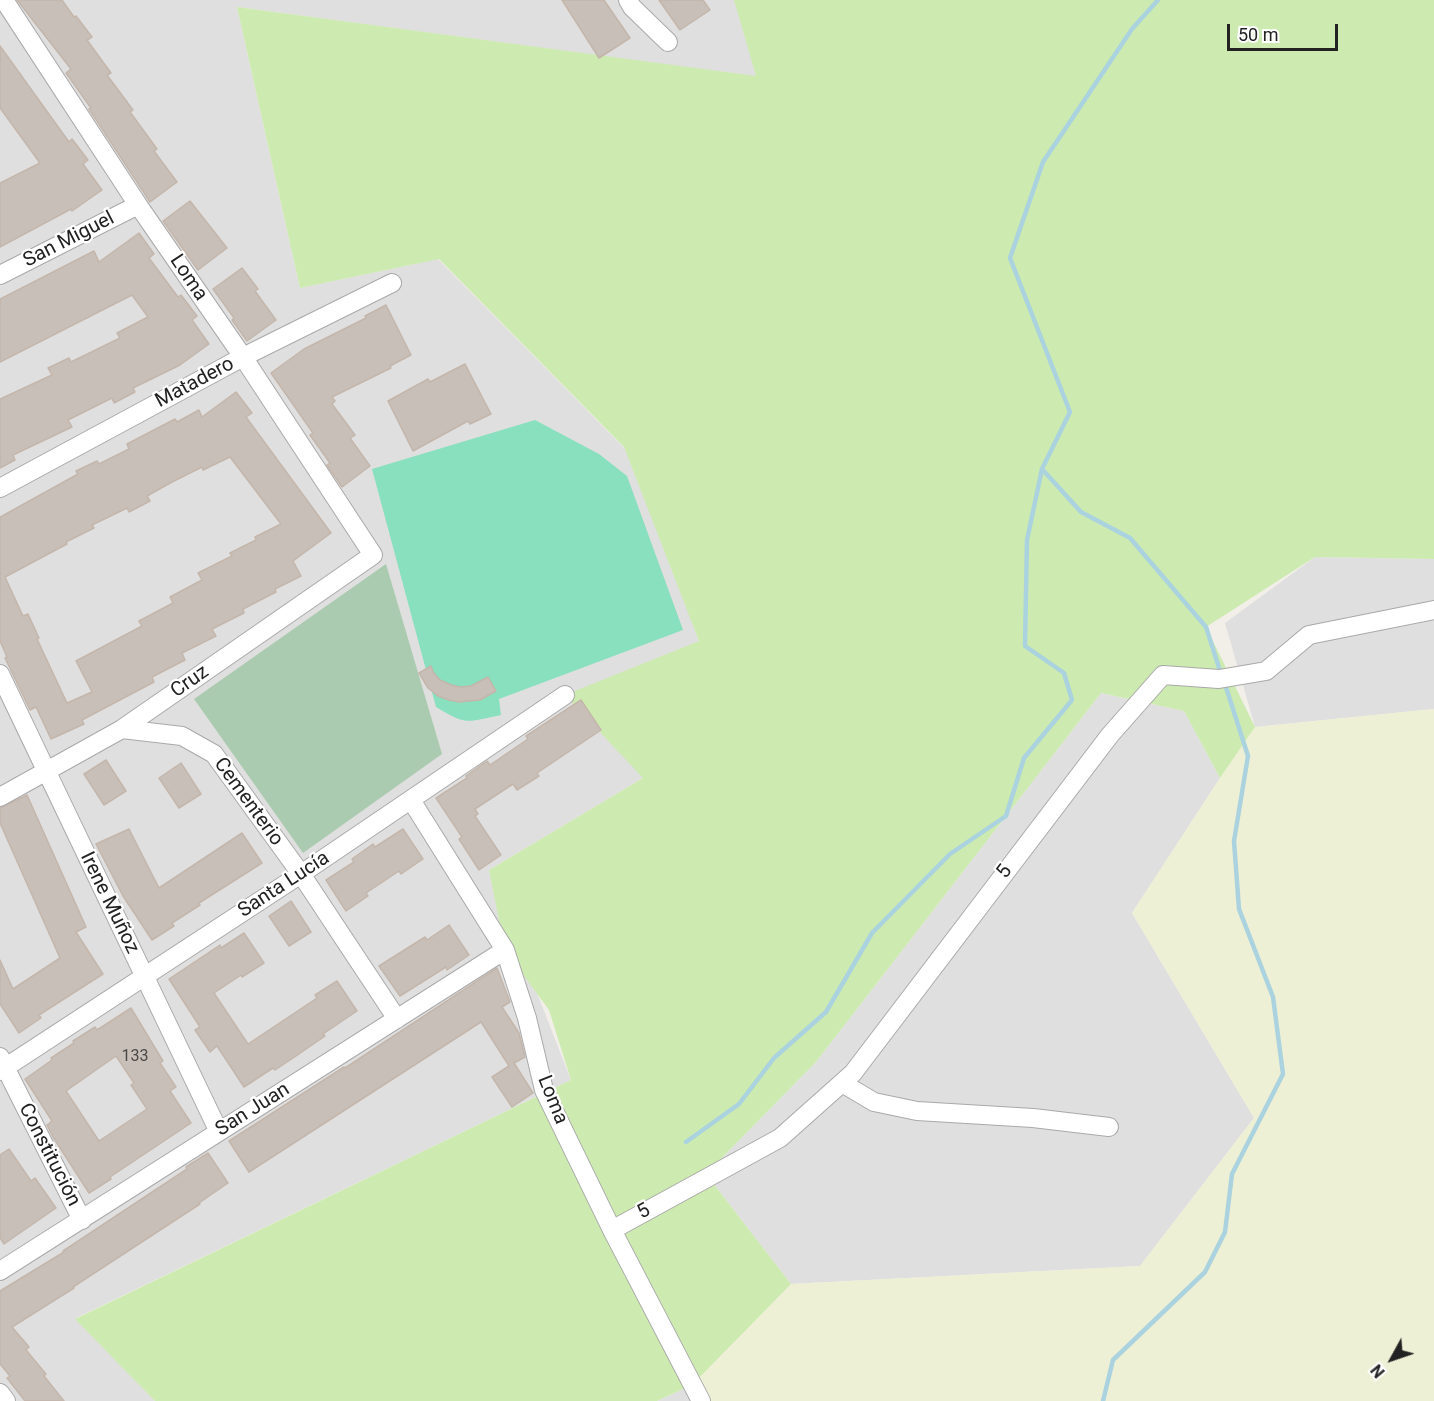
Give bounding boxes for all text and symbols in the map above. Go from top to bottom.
scale bar [1230,12,1341,50]
text: 50 m [1238,24,1278,45]
street label: San Miguel [20,207,118,273]
street label: Loma [164,250,212,306]
street label: Matadero [152,352,238,414]
street label: Cruz [166,660,214,704]
street label: Cementerio [208,753,288,851]
street label: Santa Lucía [234,847,334,923]
street label: Irene Muñoz [74,848,144,958]
street label: 5 [992,860,1018,884]
house number: 133 [122,1047,148,1067]
street label: Loma [531,1072,573,1128]
street label: San Juan [212,1078,294,1142]
street label: Constitución [13,1099,85,1211]
street label: 5 [633,1199,655,1225]
north arrow [1362,1329,1422,1389]
text: N [1367,1360,1389,1381]

